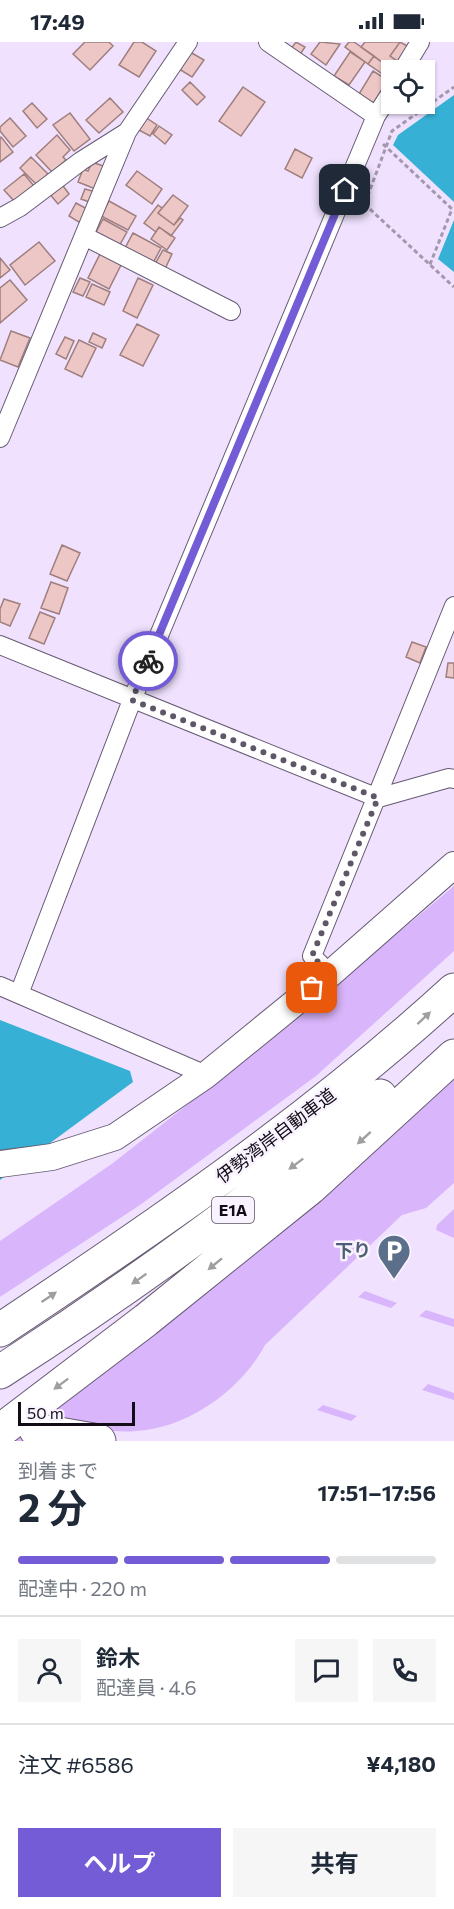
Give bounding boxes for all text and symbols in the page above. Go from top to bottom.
text: 17:49 [30,8,85,35]
map controls [381,60,435,114]
button: locate [381,60,435,114]
pin [319,164,370,215]
icon: home [328,173,361,206]
courier [118,631,178,691]
icon: bike [132,645,165,678]
pin [286,962,337,1013]
icon: bag [295,971,328,1004]
one-way arrow [416,1011,431,1025]
street label: 伊勢湾岸自動車道 [211,1083,340,1187]
one-way arrow [357,1131,372,1144]
one-way arrow [288,1157,304,1170]
road number: E1A [212,1197,254,1223]
parking icon: 下り [376,1233,412,1280]
place label: 下り [335,1239,371,1261]
one-way arrow [207,1257,223,1270]
one-way arrow [131,1273,147,1285]
one-way arrow [40,1292,57,1303]
one-way arrow [54,1377,69,1389]
scale bar [18,1399,135,1426]
text: 50 m [27,1403,64,1422]
text: 到着まで [18,1458,98,1482]
text: 17:51–17:56 [318,1479,436,1506]
text: 2 分 [18,1482,87,1530]
text: 配達中 · 220 m [18,1576,147,1600]
button: person [18,1639,81,1702]
button: chat [295,1639,358,1702]
button: phone [373,1639,436,1702]
text: 鈴木 [96,1644,140,1671]
text: 配達員 · 4.6 [96,1675,197,1699]
text: ¥4,180 [366,1750,436,1777]
text: 注文 #6586 [18,1751,134,1778]
button: ヘルプ [18,1828,221,1897]
button: 共有 [233,1828,436,1897]

